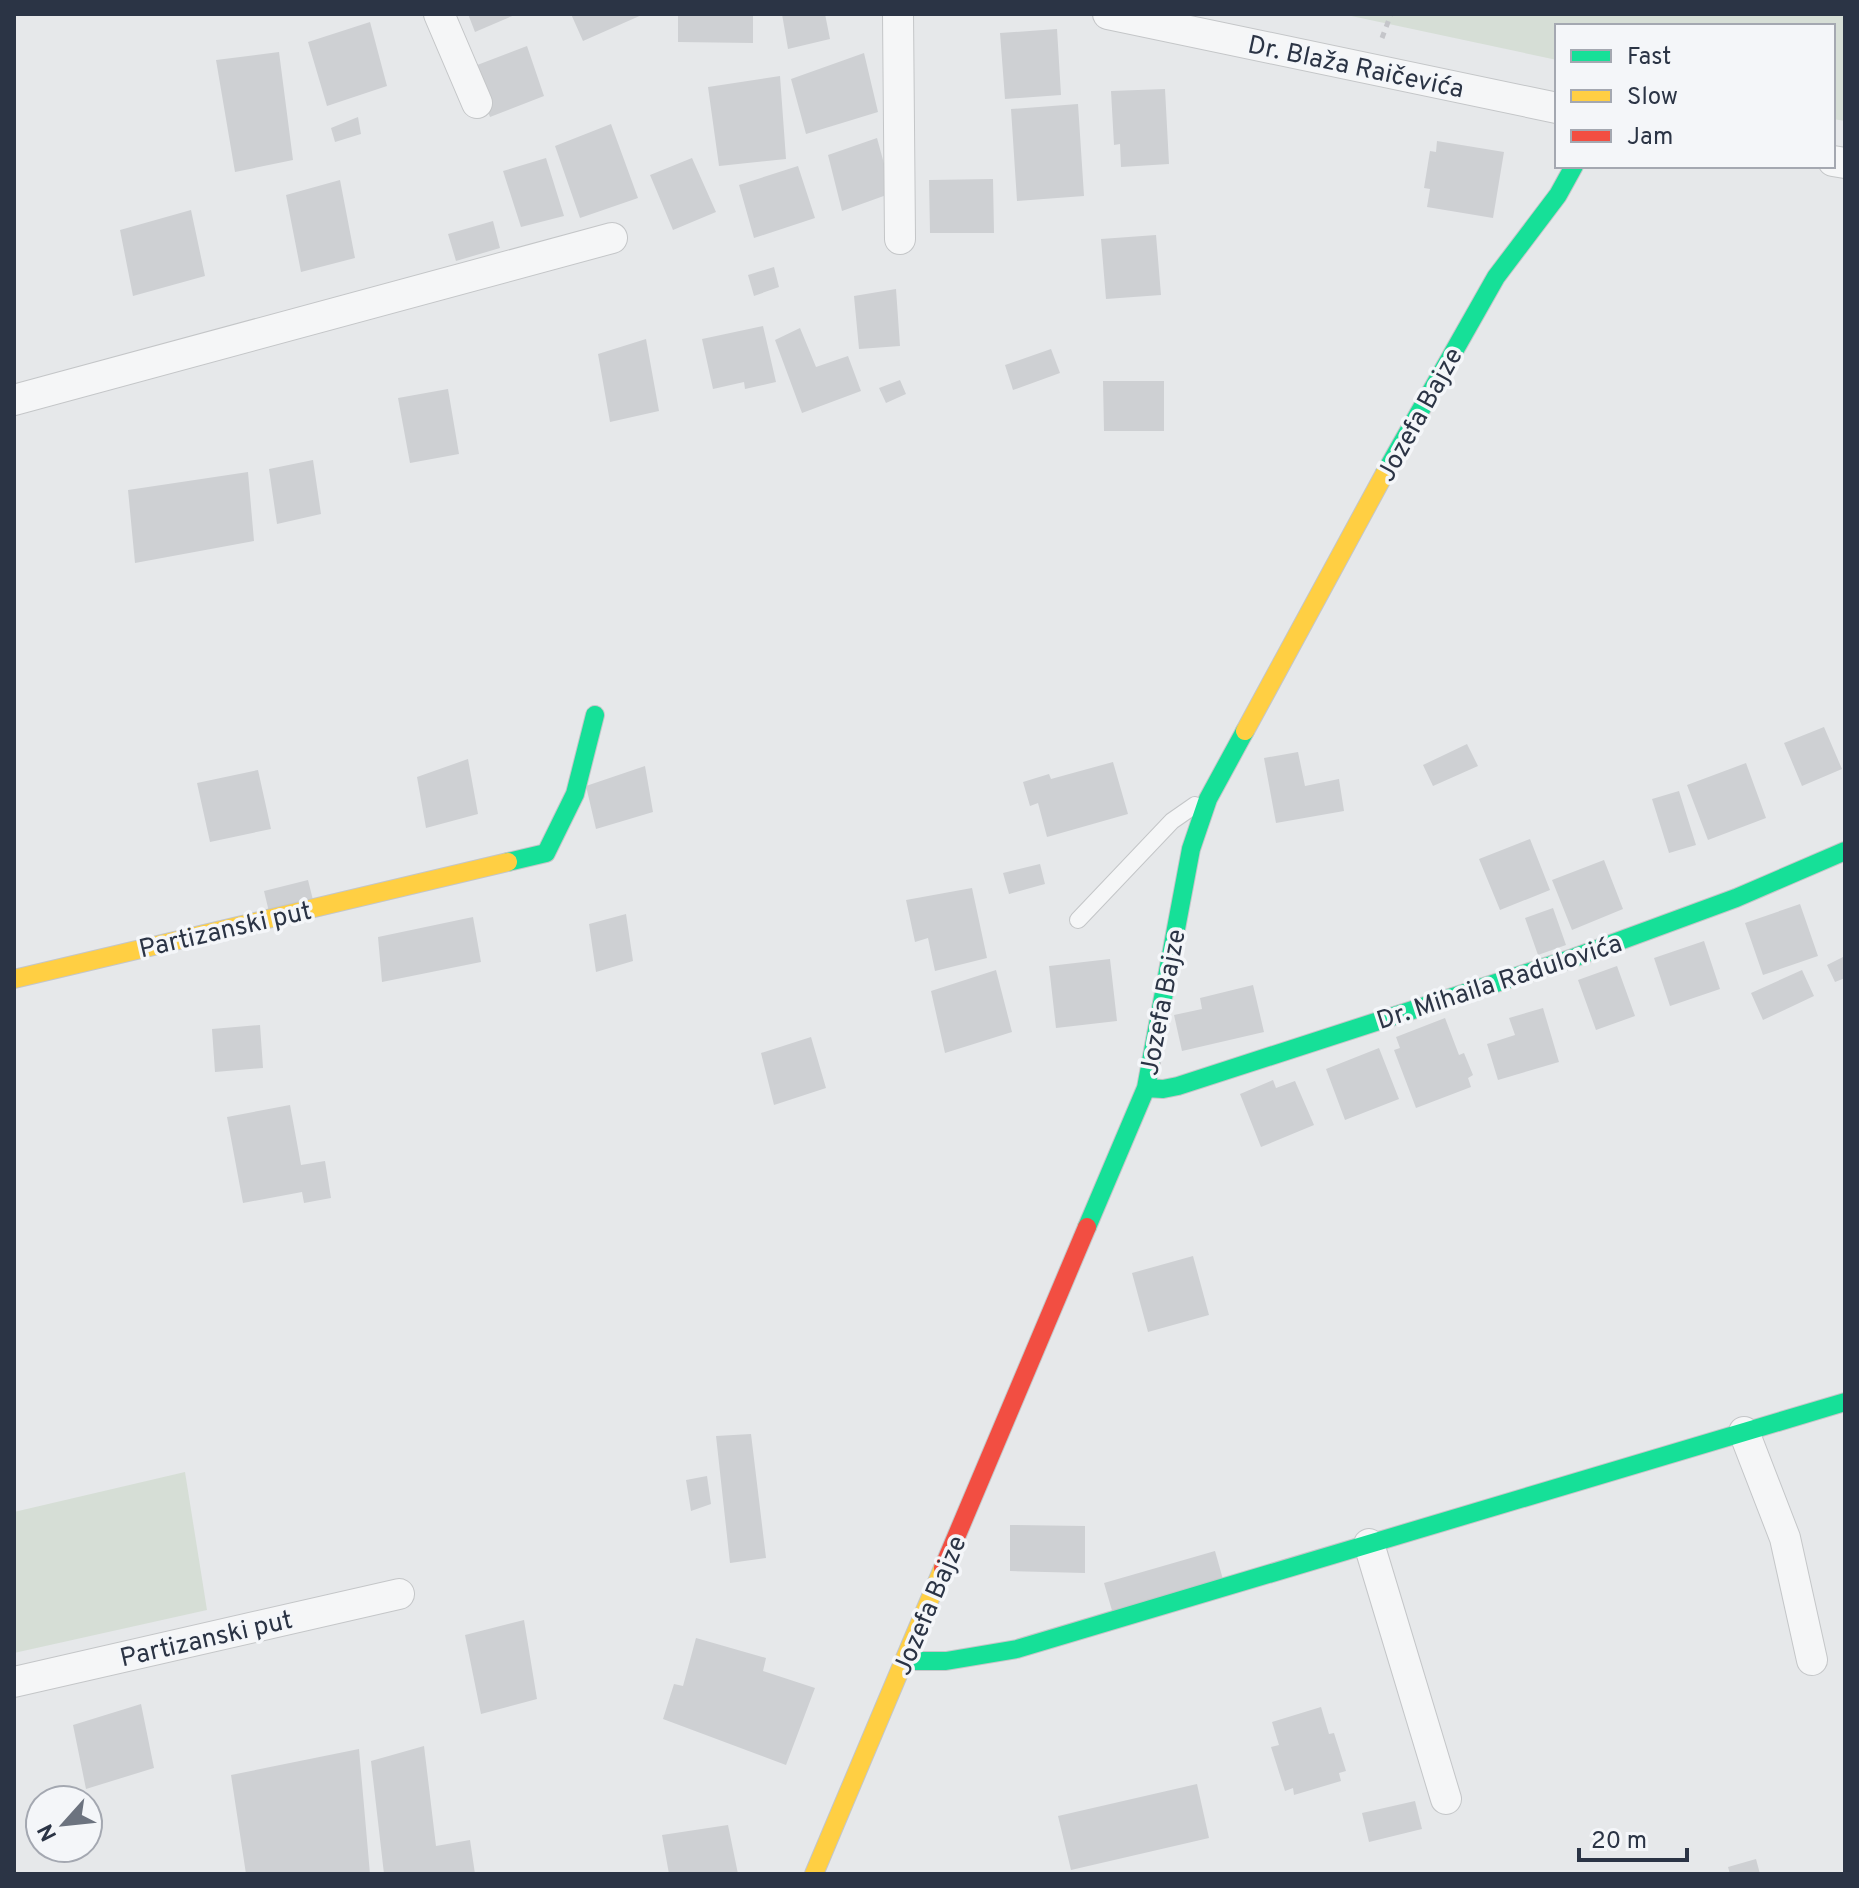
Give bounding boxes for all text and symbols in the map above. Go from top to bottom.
legend [1555,24,1835,168]
street label: Dr. Blaža Raičevića [1244,29,1467,107]
text: Fast [1627,43,1671,73]
text: Slow [1627,83,1678,113]
text: Jam [1627,123,1673,153]
street label: Jozefa Bajze [1371,342,1472,488]
street label: Partizanski put [136,896,315,967]
street label: Jozefa Bajze [1134,927,1195,1078]
street label: Dr. Mihaila Radulovića [1373,928,1627,1039]
street label: Jozefa Bajze [887,1531,975,1681]
street label: Partizanski put [117,1605,296,1676]
north arrow [24,1784,104,1864]
scale bar [1579,1812,1687,1862]
text: N [33,1819,64,1845]
text: 20 m [1591,1827,1647,1857]

